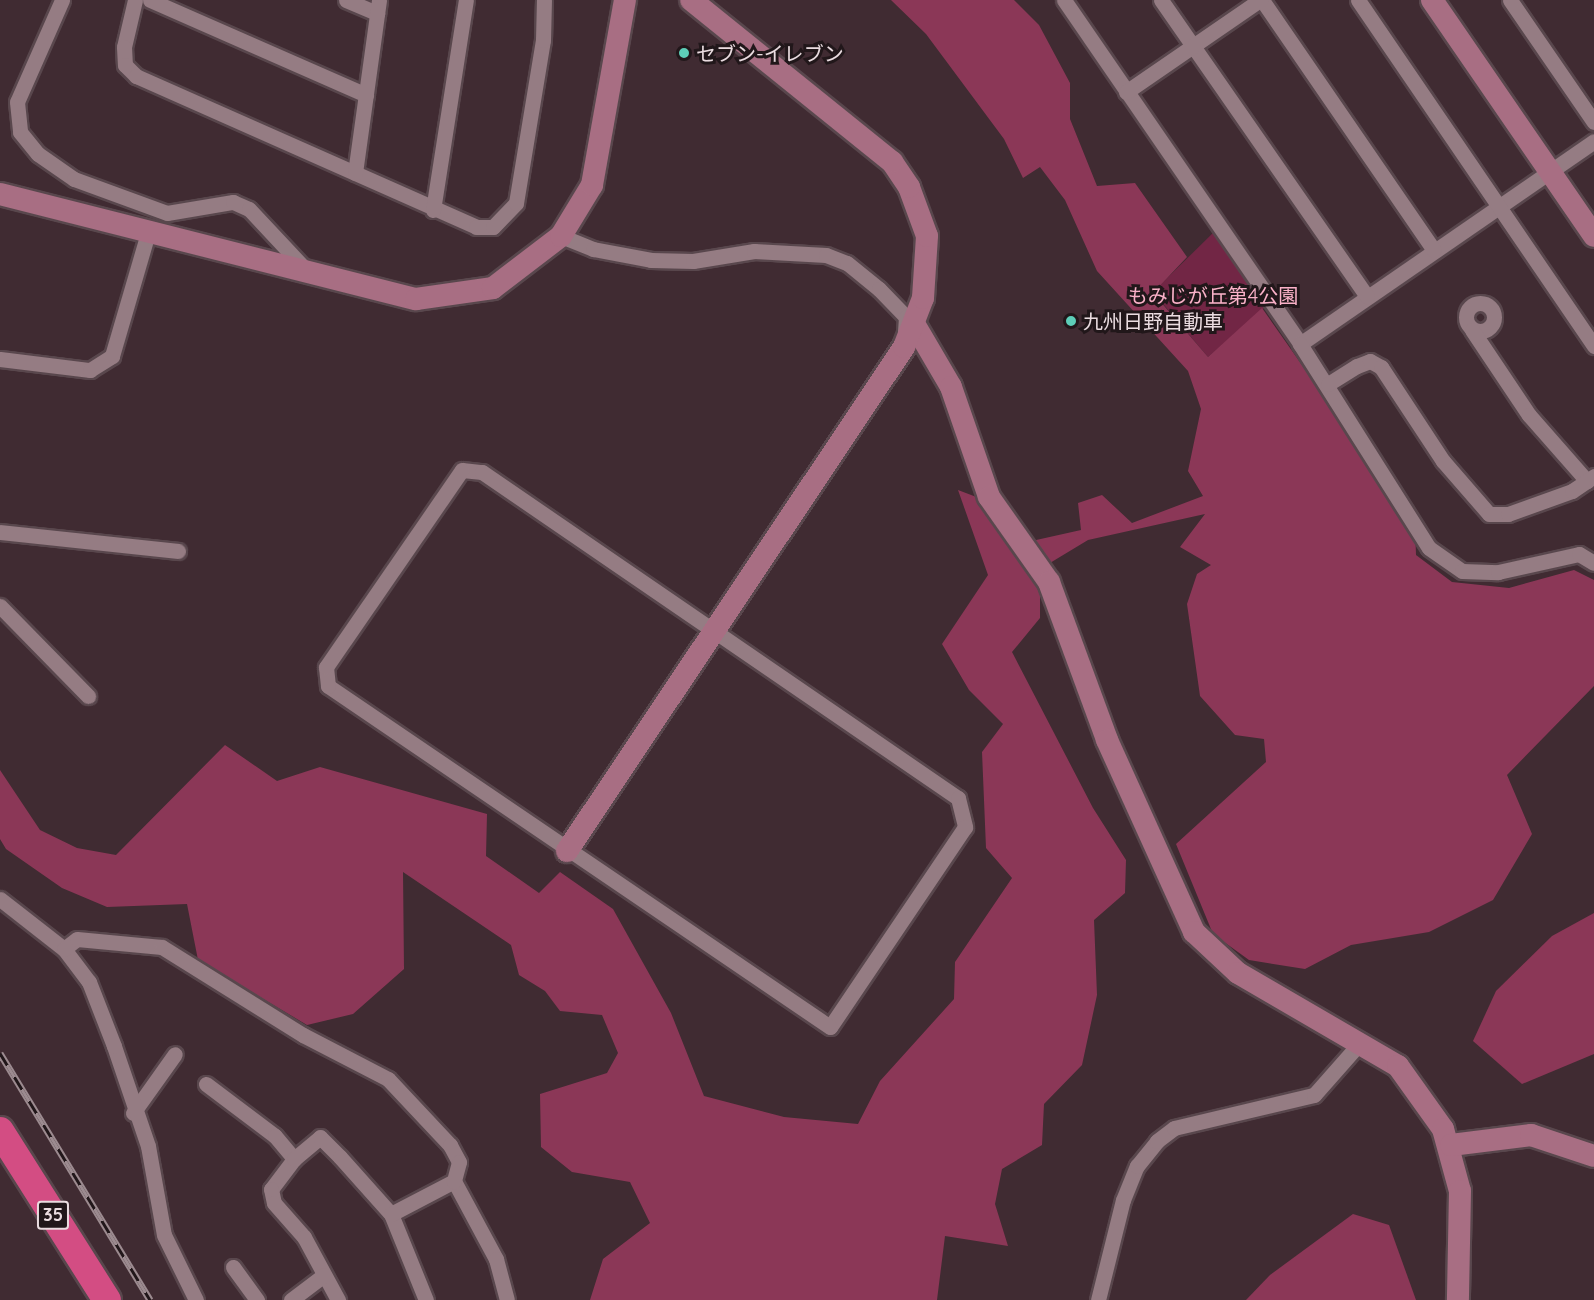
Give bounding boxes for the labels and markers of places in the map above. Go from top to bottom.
place label: セブン-イレブン [696,41,844,65]
marker: セブン-イレブン [677,46,691,60]
place label: 九州日野自動車 [1083,309,1223,333]
marker: 九州日野自動車 [1064,314,1078,328]

